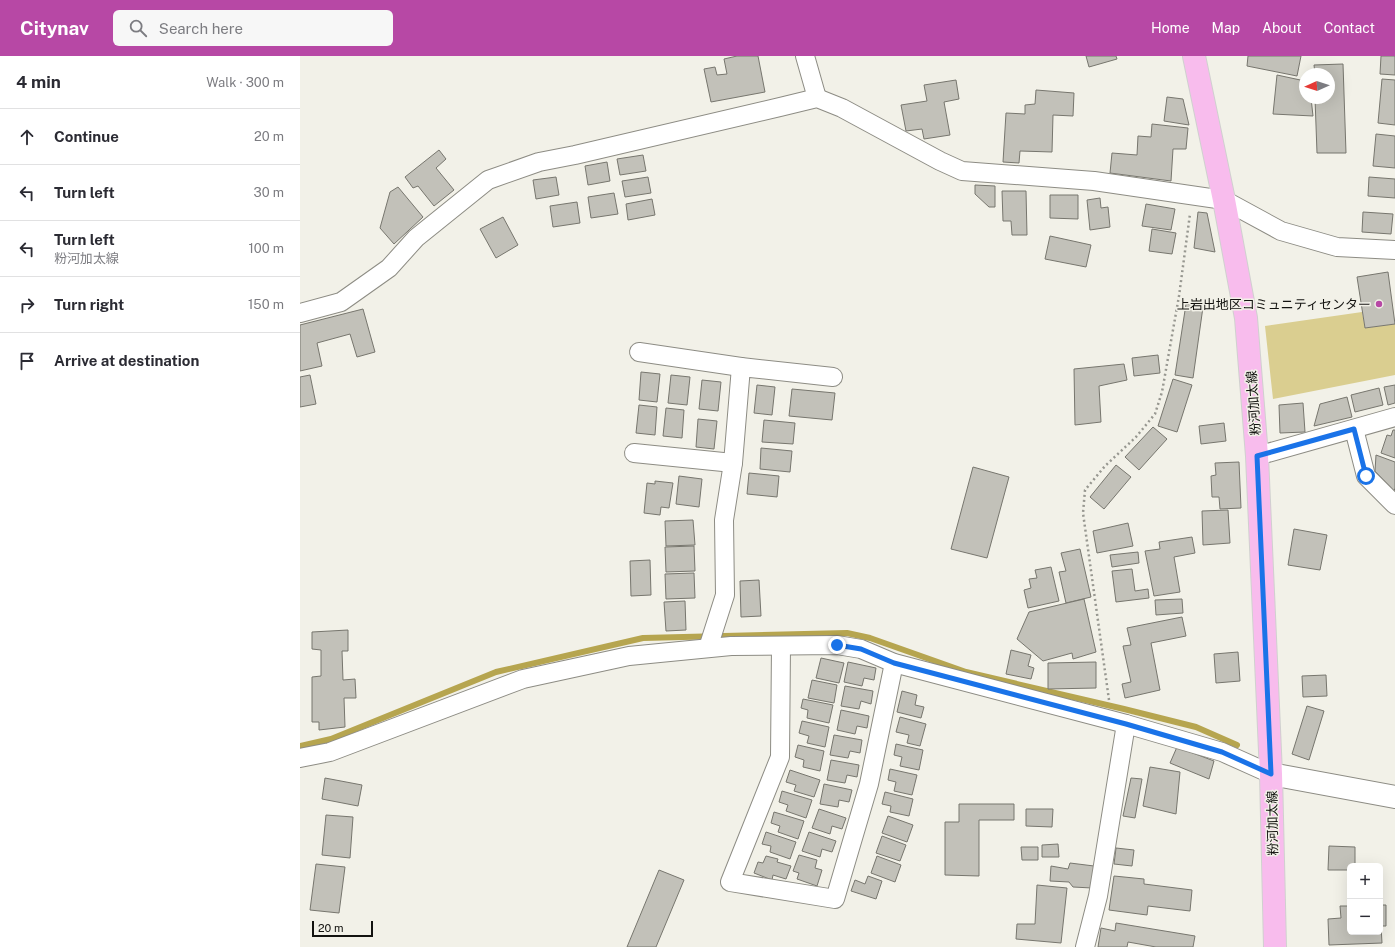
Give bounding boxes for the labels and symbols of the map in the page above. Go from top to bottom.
north arrow [1299,68,1335,104]
place label: 上岩出地区コミュニティセンター [1177,297,1371,312]
marker: 上岩出地区コミュニティセンター [1374,299,1384,309]
street label: 粉河加太線 [1244,370,1263,436]
route start [1357,467,1375,485]
route end [828,636,846,654]
street label: 粉河加太線 [1264,790,1281,856]
scale bar [312,919,373,938]

